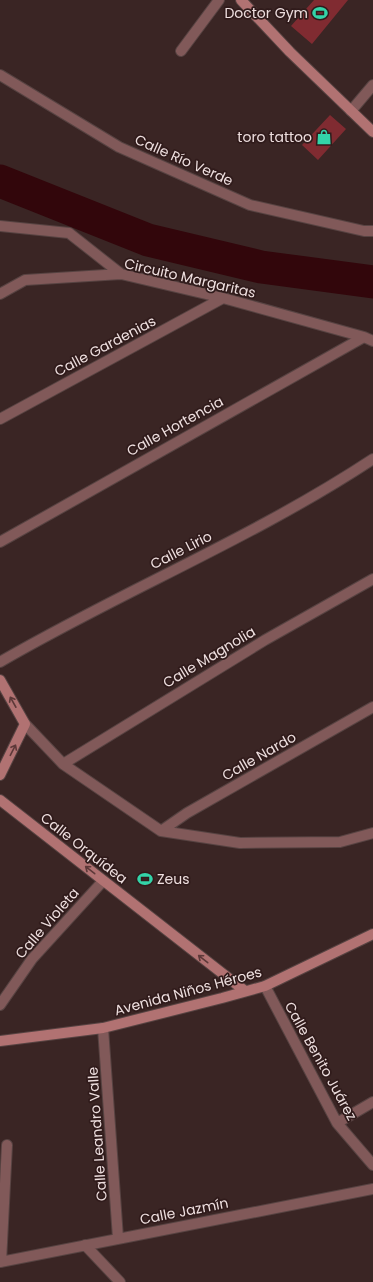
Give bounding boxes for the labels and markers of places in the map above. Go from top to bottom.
place label: Doctor Gym [224,3,308,23]
sports icon: Doctor Gym [311,4,329,22]
place label: toro tattoo [237,127,312,147]
shop icon: toro tattoo [315,128,333,146]
place label: Zeus [157,869,190,889]
sports icon: Zeus [136,870,154,888]

